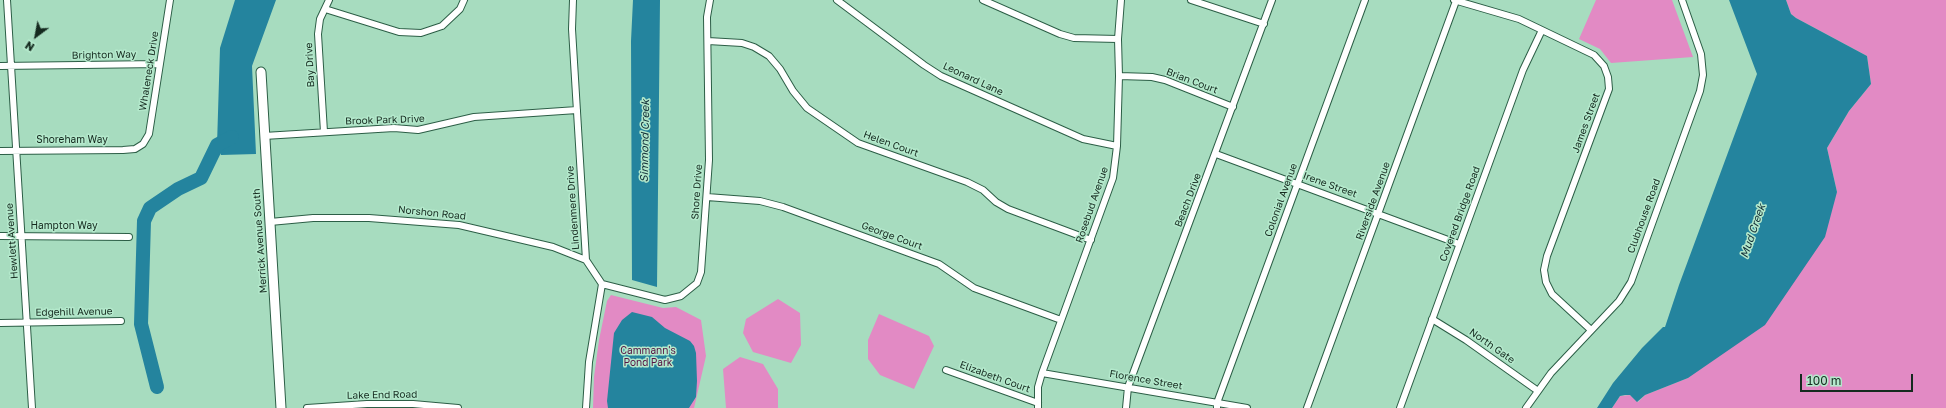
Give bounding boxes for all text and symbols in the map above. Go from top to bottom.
north arrow [16,16,56,56]
street label: Whaleneck Drive [137,30,161,112]
text: N [22,39,36,54]
street label: Bay Drive [303,42,317,88]
street label: Brighton Way [72,48,136,62]
street label: Leonard Lane [941,60,1005,98]
street label: Brian Court [1164,66,1220,96]
street label: James Street [1570,91,1602,155]
water label: Simmond Creek [638,99,652,183]
street label: Brook Park Drive [345,113,425,127]
street label: Helen Court [862,128,920,160]
street label: Shoreham Way [36,134,108,146]
street label: Riverside Avenue [1353,160,1393,242]
street label: Colonial Avenue [1262,162,1300,238]
street label: Shore Drive [689,164,705,220]
street label: Rosebud Avenue [1073,165,1111,245]
street label: Covered Bridge Road [1437,165,1483,263]
street label: Lindenmere Drive [564,166,582,250]
street label: Irene Street [1301,170,1359,200]
street label: Beach Drive [1172,171,1204,229]
street label: Clubhouse Road [1625,177,1663,255]
street label: Merrick Avenue South [250,188,270,294]
water label: Mud Creek [1738,202,1768,260]
street label: Hewlett Avenue [3,203,21,279]
street label: Norshon Road [398,203,466,223]
street label: George Court [860,219,924,253]
street label: Hampton Way [30,220,98,232]
street label: Edgehill Avenue [35,305,113,319]
street label: North Gate [1467,326,1517,366]
park label: Cammann's Pond Park [620,345,676,368]
street label: Elizabeth Court [958,359,1032,395]
scale bar [1802,366,1915,392]
street label: Florence Street [1108,368,1184,392]
text: 100 m [1807,373,1841,388]
street label: Lake End Road [347,388,417,402]

